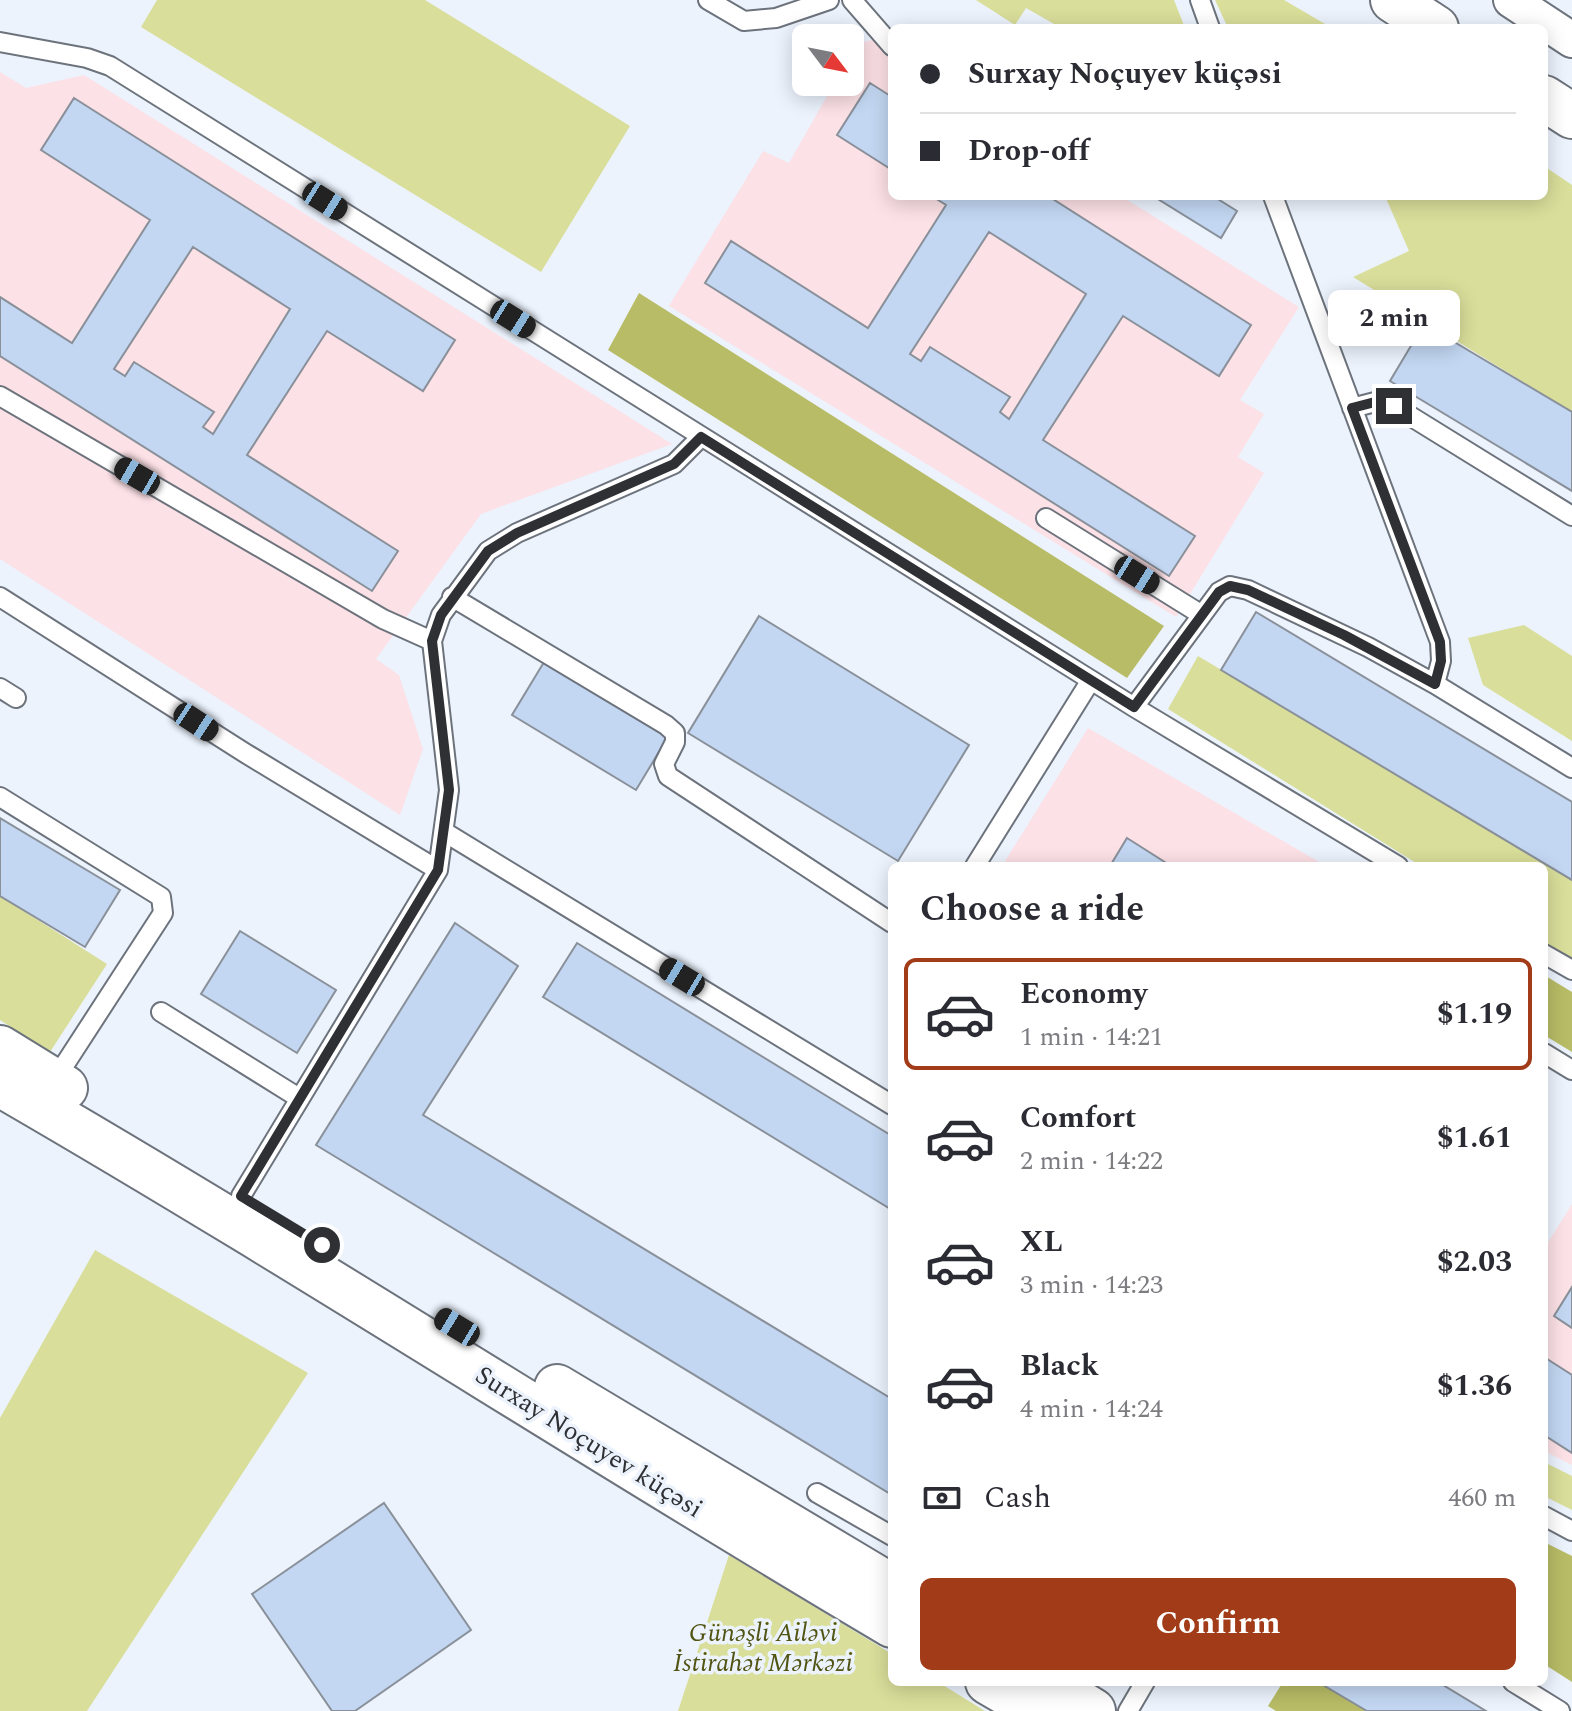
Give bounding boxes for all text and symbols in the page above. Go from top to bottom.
north arrow [792,24,864,96]
map controls [792,24,864,96]
text: Surxay Noçuyev küçəsi [968,51,1282,97]
text: Drop-off [968,128,1089,174]
car [298,178,352,224]
callout: 2 min [1328,290,1460,346]
car [486,296,540,342]
text: 2 min [1359,298,1429,338]
route end [1376,388,1412,424]
car [110,454,164,498]
car [1110,552,1164,598]
car [169,699,223,745]
text: Choose a ride [920,882,1144,937]
car [655,954,709,1000]
text: Economy [1020,971,1147,1017]
icon: car [924,978,996,1050]
text: $1.19 [1437,991,1512,1037]
text: 1 min · 14:21 [1020,1017,1163,1057]
text: Comfort [1020,1095,1136,1141]
icon: car [924,1102,996,1174]
text: $1.61 [1437,1115,1512,1161]
text: 2 min · 14:22 [1020,1141,1163,1181]
text: XL [1020,1219,1063,1265]
icon: car [924,1226,996,1298]
route start [304,1227,340,1263]
text: $2.03 [1437,1239,1512,1285]
text: 3 min · 14:23 [1020,1265,1163,1305]
car [430,1304,484,1350]
text: Black [1020,1343,1099,1389]
icon: car [924,1350,996,1422]
street label: Surxay Noçuyev küçəsi [467,1356,711,1528]
text: $1.36 [1437,1363,1512,1409]
text: 4 min · 14:24 [1020,1389,1163,1429]
text: Cash [984,1475,1051,1521]
icon: cash [920,1476,964,1520]
text: 460 m [1448,1478,1516,1518]
button: Confirm [920,1578,1516,1670]
park label: Günəşli Ailəvi İstirahət Mərkəzi [673,1613,853,1683]

